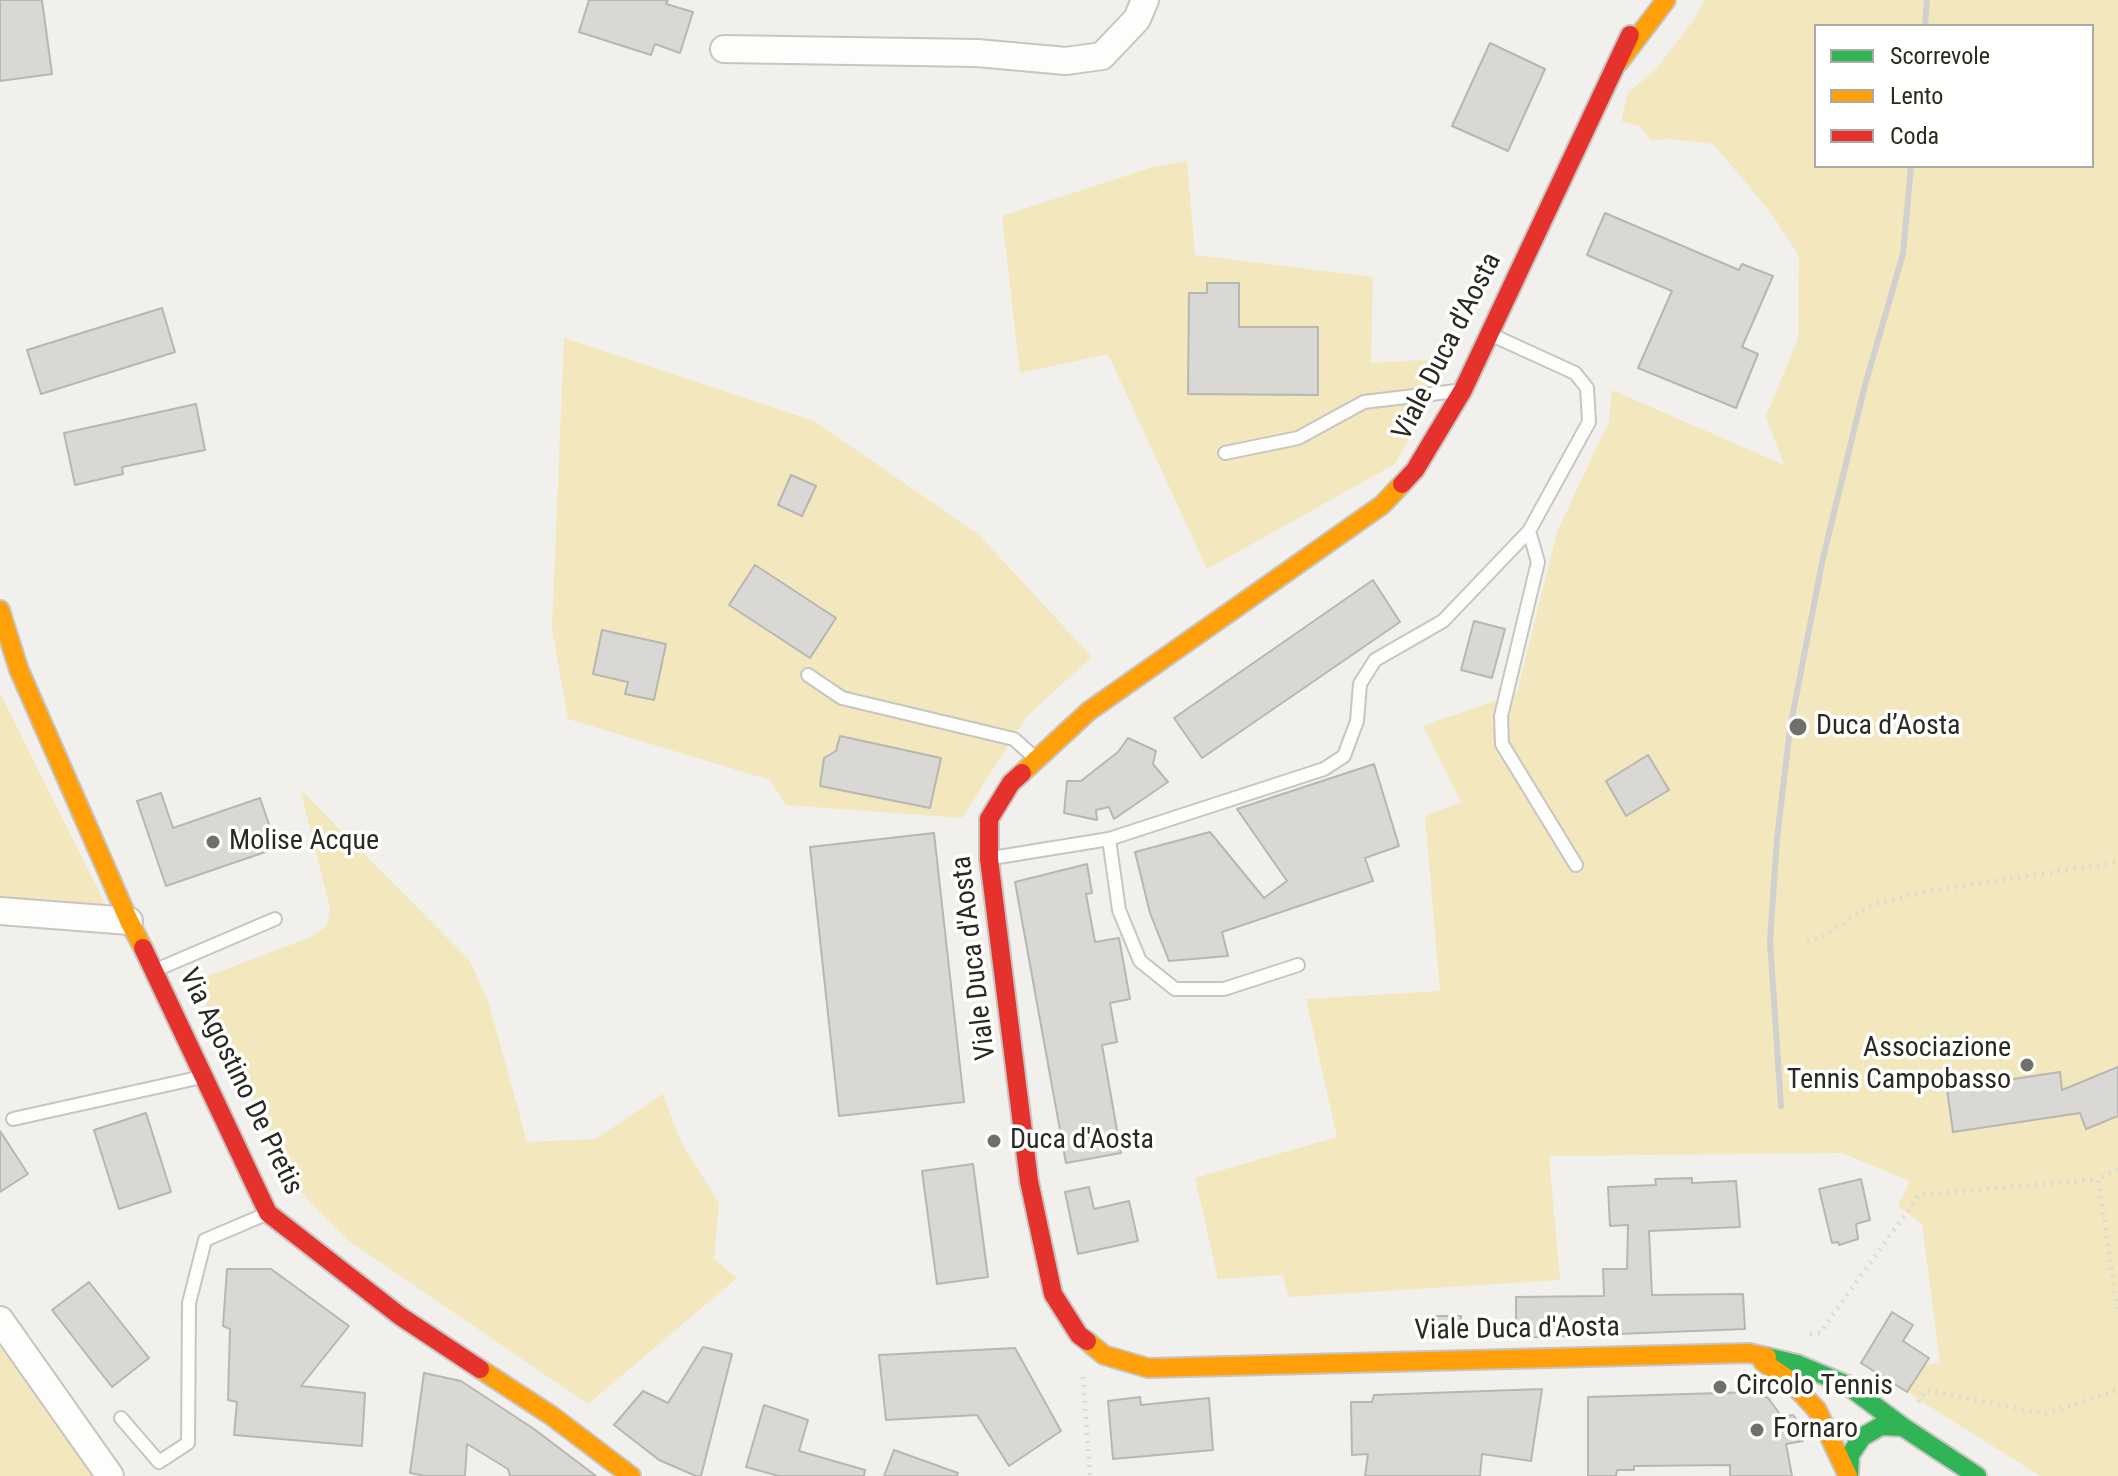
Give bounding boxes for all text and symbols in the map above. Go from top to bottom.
legend [1814,24,2094,168]
text: Scorrevole [1890,42,1990,70]
text: Lento [1890,82,1943,110]
text: Coda [1890,122,1939,150]
street label: Viale Duca d'Aosta [1386,248,1510,446]
place label: Duca d’Aosta [1816,710,1960,744]
marker: Duca d’Aosta [1787,716,1809,738]
place label: Molise Acque [229,825,379,859]
marker: Molise Acque [204,833,222,851]
street label: Viale Duca d'Aosta [946,854,1004,1062]
street label: Via Agostino De Pretis [171,963,309,1201]
place label: Associazione Tennis Campobasso [1787,1032,2011,1098]
marker: Associazione Tennis Campobasso [2018,1056,2036,1074]
place label: Duca d'Aosta [1010,1124,1154,1158]
marker: Duca d'Aosta [985,1132,1003,1150]
street label: Viale Duca d'Aosta [1414,1311,1620,1349]
place label: Circolo Tennis [1736,1370,1893,1404]
marker: Circolo Tennis [1711,1378,1729,1396]
place label: Fornaro [1773,1413,1858,1447]
marker: Fornaro [1748,1421,1766,1439]

